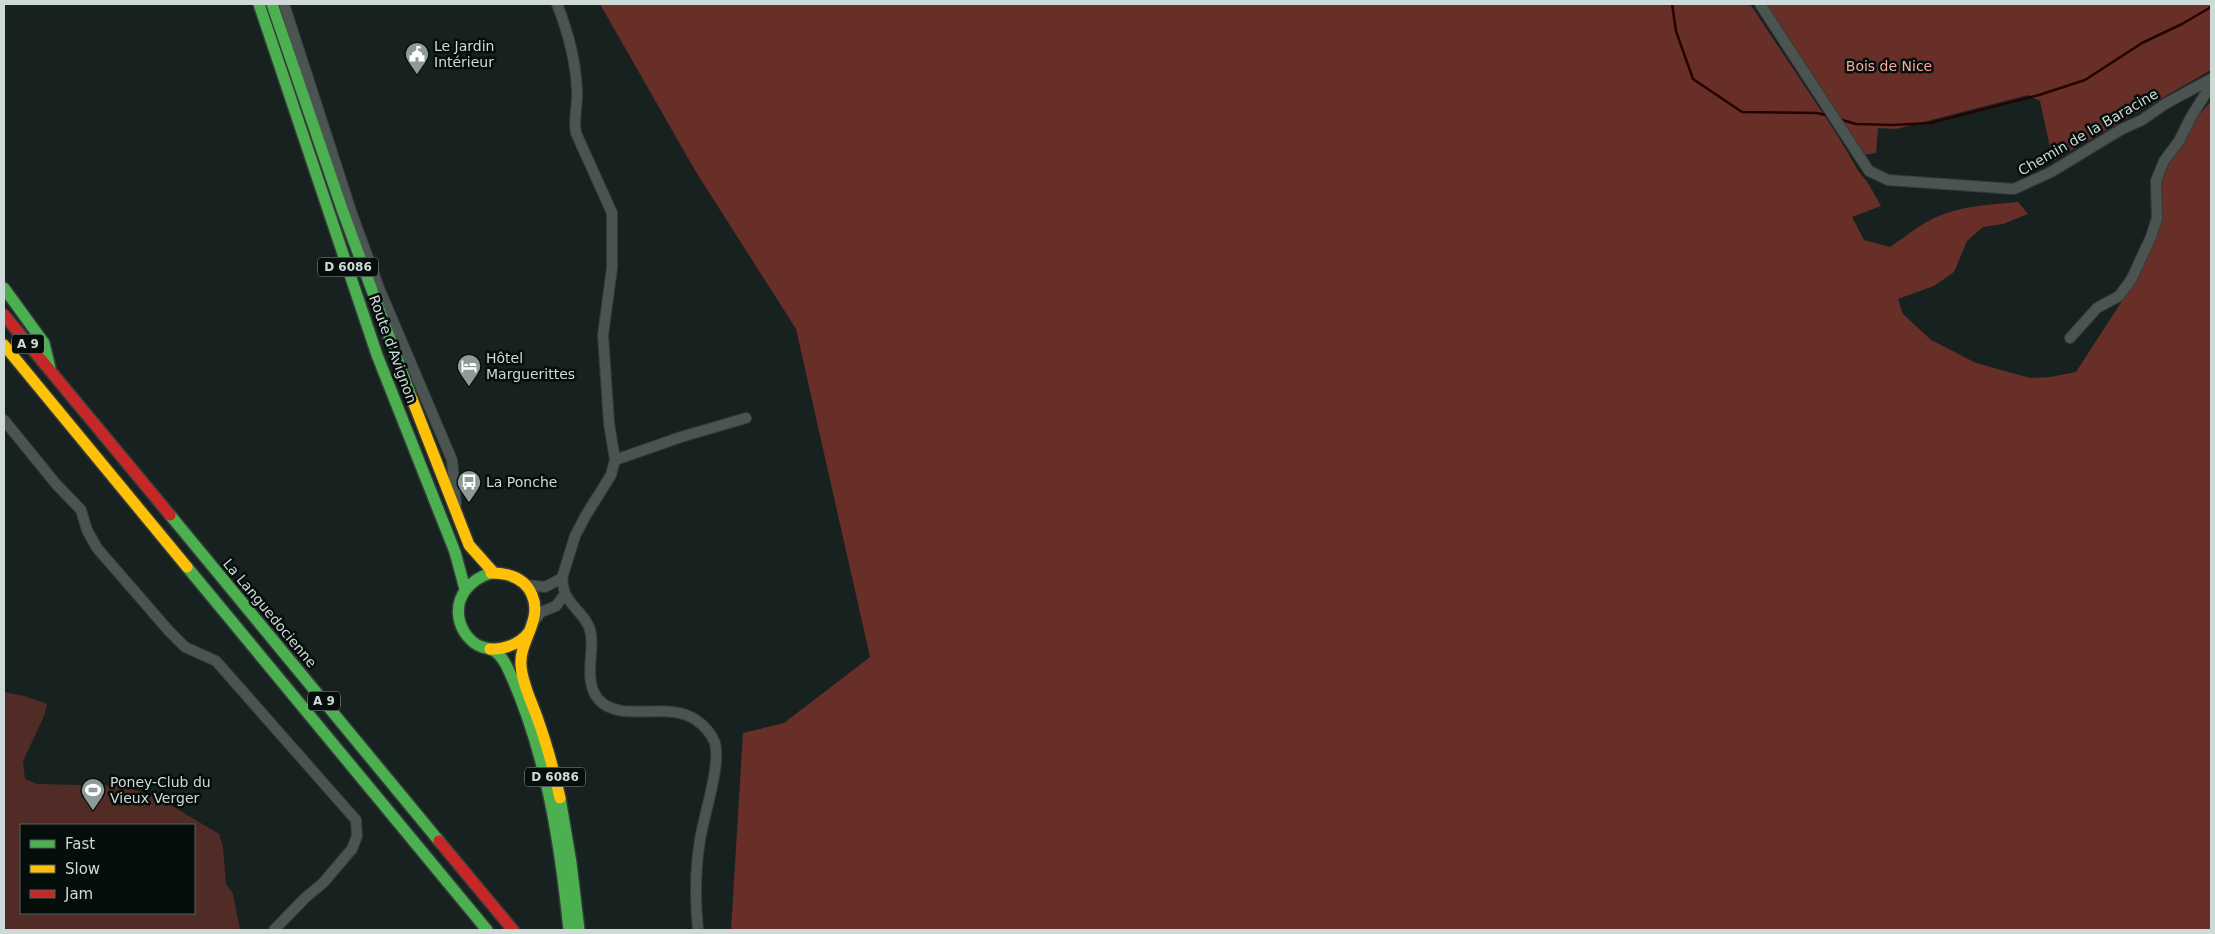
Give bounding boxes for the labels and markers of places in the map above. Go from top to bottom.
place label: Le Jardin Intérieur [434,38,494,70]
public building icon: Le Jardin Intérieur [404,41,430,75]
place label: Hôtel Marguerittes [486,350,575,382]
hotel icon: Hôtel Marguerittes [456,353,482,387]
bus stop icon: La Ponche [456,469,482,503]
place label: La Ponche [486,474,557,490]
place label: Poney-Club du Vieux Verger [110,774,211,806]
sports icon: Poney-Club du Vieux Verger [80,777,106,811]

